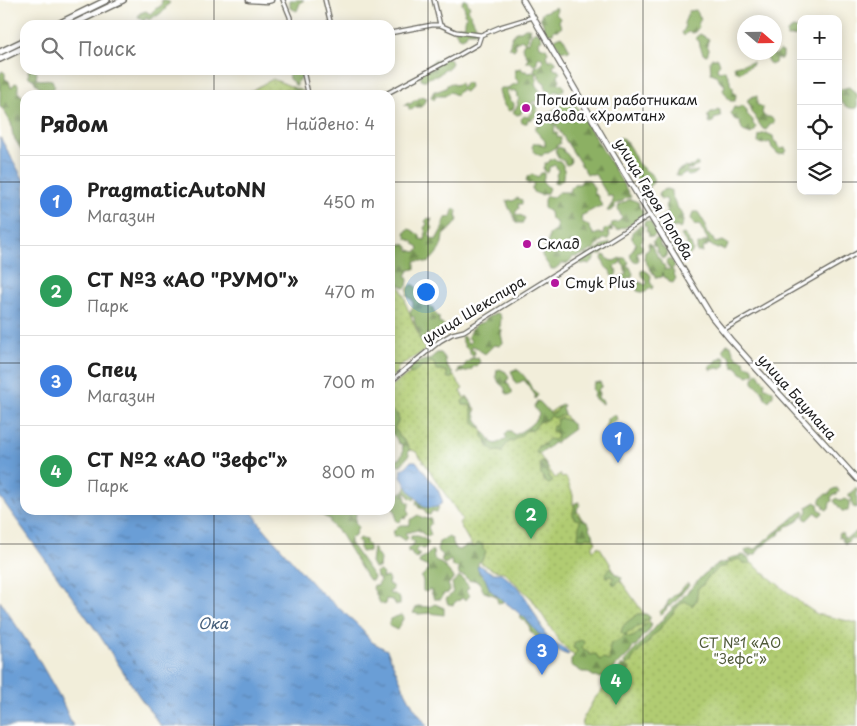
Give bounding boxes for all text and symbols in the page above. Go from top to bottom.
north arrow [737,15,782,60]
map controls [797,15,842,195]
button: + [797,15,842,60]
search box [20,20,395,75]
icon: search [38,34,66,62]
text: Поиск [78,34,136,62]
button: − [797,60,842,105]
place label: Погибшим работникам завода «Хромтан» [535,89,698,126]
marker: Погибшим работникам завода «Хромтан» [520,102,532,114]
button: locate [797,105,842,150]
text: Рядом [40,107,108,139]
text: Найдено: 4 [286,111,375,135]
street label: улица Героя Попова [610,134,699,264]
button: layers [797,150,842,195]
text: PragmaticAutoNN [87,175,266,203]
text: 1 [52,189,60,213]
text: 450 m [323,189,375,213]
text: Магазин [87,203,156,227]
place label: Склад [537,233,580,254]
marker: Склад [521,238,533,250]
text: СТ №3 «АО "РУМО"» [87,265,298,293]
street label: улица Шекспира [418,270,529,349]
place label: Cmyk Plus [565,272,635,293]
marker: Cmyk Plus [549,277,561,289]
text: 2 [50,279,62,303]
text: 470 m [325,279,375,303]
your location [413,279,439,305]
text: Парк [87,293,128,317]
street label: улица Баумана [753,349,842,444]
text: Спец [87,355,137,383]
text: 3 [51,369,61,393]
text: 700 m [323,369,375,393]
text: Магазин [87,383,156,407]
pin: 1 [602,422,634,463]
text: СТ №2 «АО "Зефс"» [87,445,287,473]
text: 4 [51,459,61,483]
text: 800 m [322,459,375,483]
text: Парк [87,473,128,497]
pin: 2 [515,498,547,539]
water label: Ока [198,611,229,634]
park label: СТ №1 «АО "Зефс"» [699,632,781,669]
pin: 3 [526,634,558,675]
pin: 4 [600,664,632,705]

